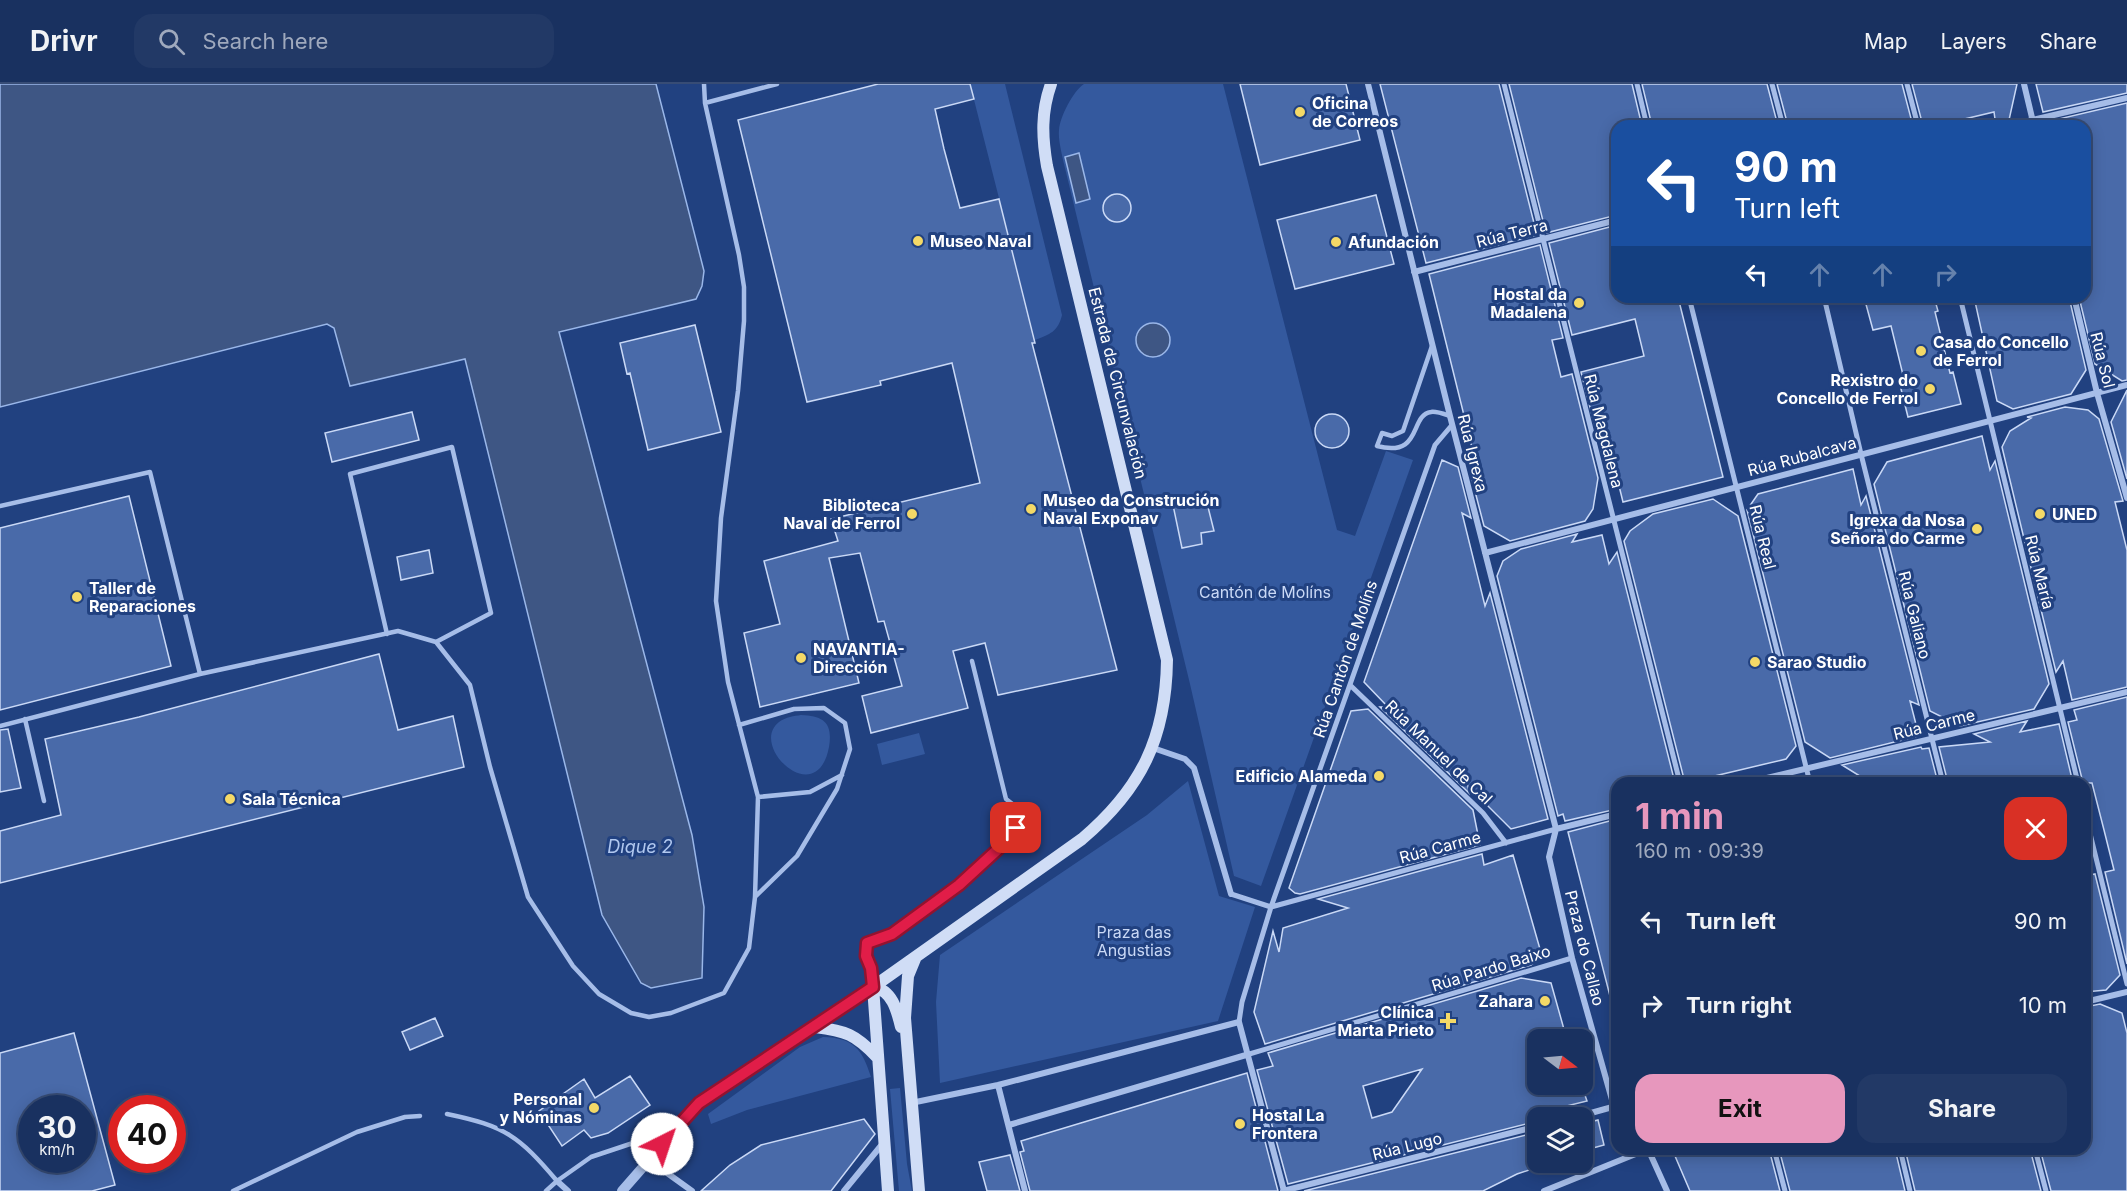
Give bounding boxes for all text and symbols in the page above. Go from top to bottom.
search box [134,14,554,68]
text: Drivr [30,24,98,58]
icon: search [155,25,188,58]
text: Search here [203,28,328,54]
text: Map [1864,29,1908,54]
text: Layers [1941,29,2007,54]
text: Share [2040,29,2097,54]
place label: Oficina de Correos [1312,93,1398,131]
marker: Oficina de Correos [1293,105,1307,119]
text: 90 m [1734,141,1838,192]
icon: left [1635,144,1713,222]
text: Turn left [1734,192,1840,225]
street label: Rúa Terra [1474,214,1550,252]
place label: Museo Naval [930,231,1031,251]
place label: Afundación [1348,232,1439,252]
marker: Museo Naval [911,234,925,248]
marker: Afundación [1329,235,1343,249]
icon: left [1740,258,1773,291]
icon: ahead [1803,258,1836,291]
icon: ahead [1866,258,1899,291]
icon: right [1929,258,1962,291]
place label: Hostal da Madalena [1490,284,1567,322]
street label: Estrada da Circunvalación [1084,285,1152,481]
marker: Hostal da Madalena [1572,296,1586,310]
street label: Rúa Sol [2086,330,2120,390]
place label: Casa do Concello de Ferrol [1933,332,2069,370]
marker: Casa do Concello de Ferrol [1914,344,1928,358]
place label: Rexistro do Concello de Ferrol [1776,370,1918,408]
street label: Rúa Magdalena [1580,372,1628,490]
marker: Rexistro do Concello de Ferrol [1923,382,1937,396]
street label: Rúa Igrexa [1454,412,1492,494]
street label: Rúa Rubalcava [1745,432,1859,480]
place label: Museo da Construción Naval Exponav [1043,490,1220,528]
place label: Biblioteca Naval de Ferrol [783,495,900,533]
marker: Museo da Construción Naval Exponav [1024,502,1038,516]
street label: Rúa Real [1745,503,1781,571]
place label: UNED [2052,504,2097,524]
marker: Biblioteca Naval de Ferrol [905,507,919,521]
marker: UNED [2033,507,2047,521]
place label: Igrexa da Nosa Señora do Carme [1830,510,1965,548]
marker: Igrexa da Nosa Señora do Carme [1970,522,1984,536]
street label: Rúa María [2021,533,2059,611]
street label: Rúa Galiano [1894,569,1936,661]
place label: Taller de Reparaciones [89,578,196,616]
street label: Rúa Cantón de Molíns [1309,578,1381,740]
park label: Cantón de Molíns [1199,582,1331,602]
marker: Taller de Reparaciones [70,590,84,604]
place label: NAVANTIA- Dirección [813,639,905,677]
marker: NAVANTIA- Dirección [794,651,808,665]
place label: Sarao Studio [1767,652,1867,672]
marker: Sarao Studio [1748,655,1762,669]
street label: Rúa Manuel de Cal [1381,696,1497,808]
street label: Rúa Carme [1891,704,1977,744]
place label: Edificio Alameda [1236,766,1367,786]
marker: Edificio Alameda [1372,769,1386,783]
place label: Sala Técnica [242,789,341,809]
marker: Sala Técnica [223,792,237,806]
text: 1 min [1635,794,1724,838]
button: close [2004,797,2067,860]
pin [990,802,1041,853]
icon: arrive [999,811,1032,844]
street label: Rúa Carme [1397,827,1483,867]
water label: Dique 2 [607,836,673,857]
text: 160 m · 09:39 [1635,839,1764,863]
street label: Praza do Callao [1561,888,1609,1008]
icon: left [1635,905,1668,938]
text: Turn left [1686,908,1776,934]
text: 90 m [2014,908,2067,934]
park label: Praza das Angustias [1097,922,1171,960]
street label: Rúa Pardo Baixo [1429,940,1553,996]
icon: right [1635,989,1668,1022]
place label: Zahara [1478,991,1533,1011]
text: Turn right [1686,992,1792,1018]
text: 10 m [2019,992,2067,1018]
marker: Zahara [1538,994,1552,1008]
place label: Clínica Marta Prieto [1338,1002,1434,1040]
marker: Clínica Marta Prieto [1439,1012,1457,1030]
north arrow [1527,1029,1593,1095]
map controls [1527,1029,1593,1173]
button: Exit [1635,1074,1845,1143]
button: Share [1857,1074,2067,1143]
place label: Personal y Nóminas [499,1089,582,1127]
speed limit sign: 40 [108,1095,186,1173]
marker: Personal y Nóminas [587,1101,601,1115]
place label: Hostal La Frontera [1252,1105,1324,1143]
button: layers [1527,1107,1593,1173]
text: 30 [37,1109,77,1145]
position arrow [630,1112,694,1176]
marker: Hostal La Frontera [1233,1117,1247,1131]
street label: Rúa Lugo [1370,1128,1444,1164]
text: km/h [39,1140,75,1159]

